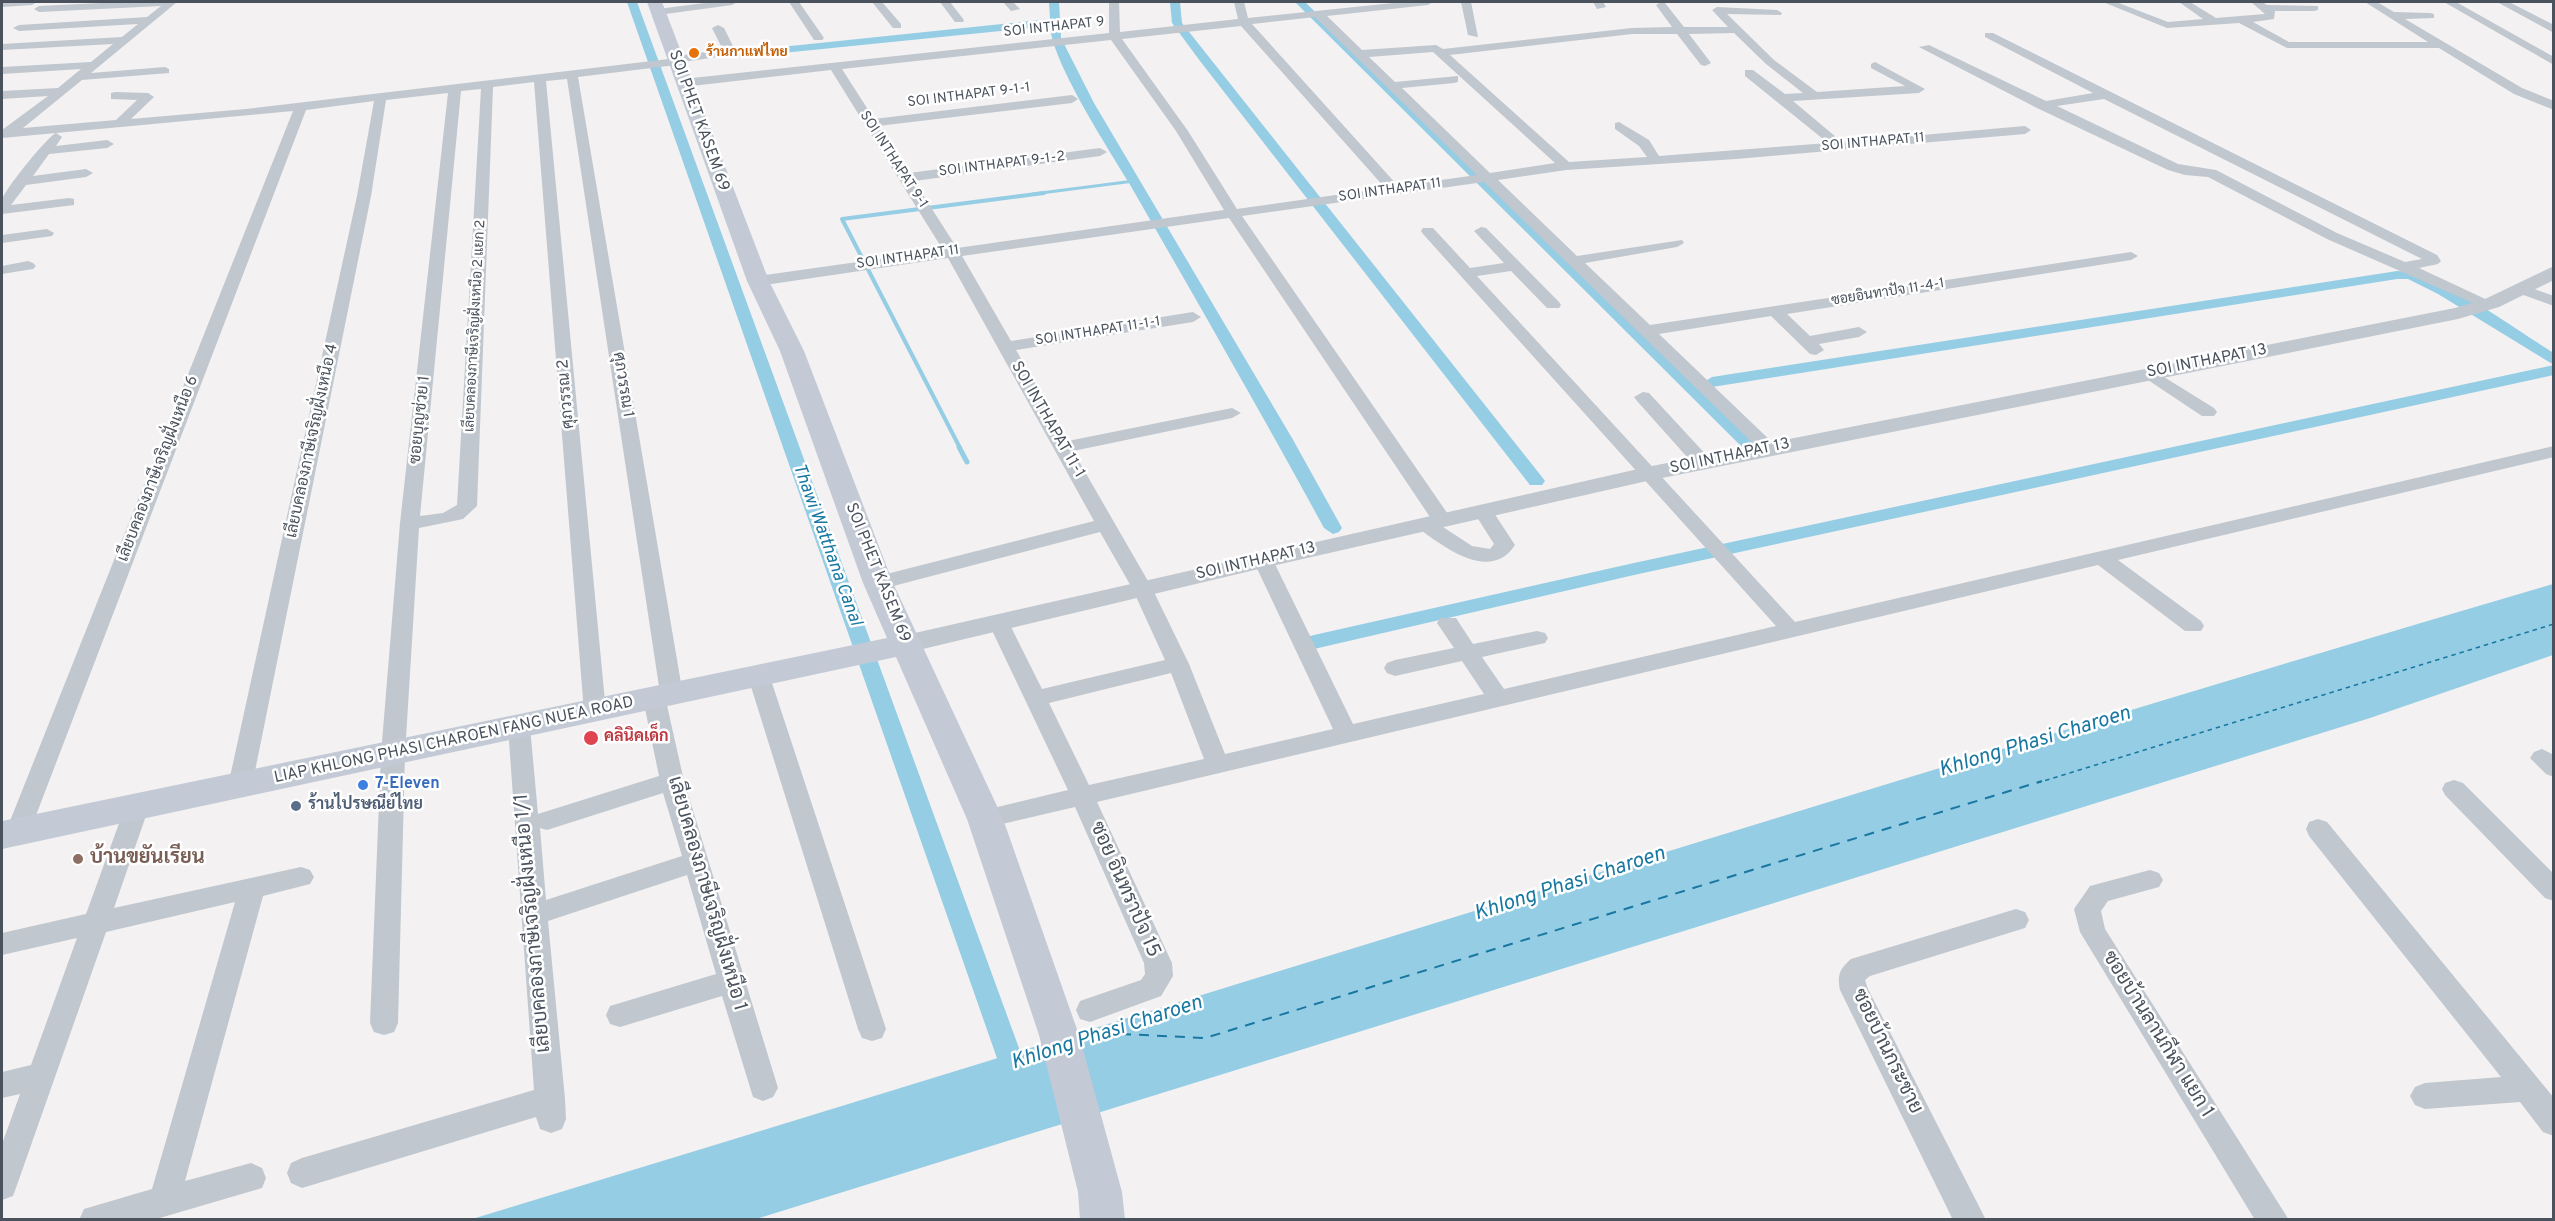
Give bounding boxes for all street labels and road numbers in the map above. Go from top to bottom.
street label: SOI INTHAPAT 9 [1003,14,1105,42]
street label: SOI PHET KASEM 69 [664,48,732,194]
street label: SOI INTHAPAT 9-1-1 [907,80,1031,112]
street label: SOI INTHAPAT 9-1 [855,108,931,212]
street label: SOI INTHAPAT 11 [1821,130,1925,156]
street label: SOI INTHAPAT 9-1-2 [938,149,1066,181]
street label: SOI INTHAPAT 11 [1338,175,1442,207]
street label: เลียบคลองภาษีเจริญฝั่งเหนือ 2 แยก 2 [462,219,490,433]
street label: SOI INTHAPAT 11 [856,242,960,274]
street label: ซอยอินทาปัจ 11-4-1 [1830,276,1946,310]
street label: SOI INTHAPAT 11-1-1 [1034,314,1162,350]
street label: SOI INTHAPAT 13 [2145,341,2269,383]
street label: เลียบคลองภาษีเจริญฝั่งเหนือ 4 [283,342,343,540]
street label: ศุภวรรณ 1 [607,351,637,419]
street label: ศุภวรรณ 2 [554,358,580,430]
street label: SOI INTHAPAT 11-1 [1006,358,1088,482]
street label: เลียบคลองภาษีเจริญฝั่งเหนือ 6 [115,373,203,565]
street label: ซอยบุญช่วย 1 [407,375,435,465]
street label: SOI INTHAPAT 13 [1668,435,1792,479]
street label: SOI PHET KASEM 69 [840,501,914,645]
street label: SOI INTHAPAT 13 [1194,539,1318,585]
street label: LIAP KHLONG PHASI CHAROEN FANG NUEA ROAD [273,693,635,789]
street label: เลียบคลองภาษีเจริญฝั่งเหนือ 1 [661,774,751,1014]
street label: เลียบคลองภาษีเจริญฝั่งเหนือ 1/1 [511,792,557,1054]
street label: ซอย อินทราปัจ 15 [1083,818,1165,962]
street label: ซอยบ้านลานกีฬา แยก 1 [2096,947,2218,1123]
street label: ซอยบ้านกระชาย [1845,986,1927,1118]

